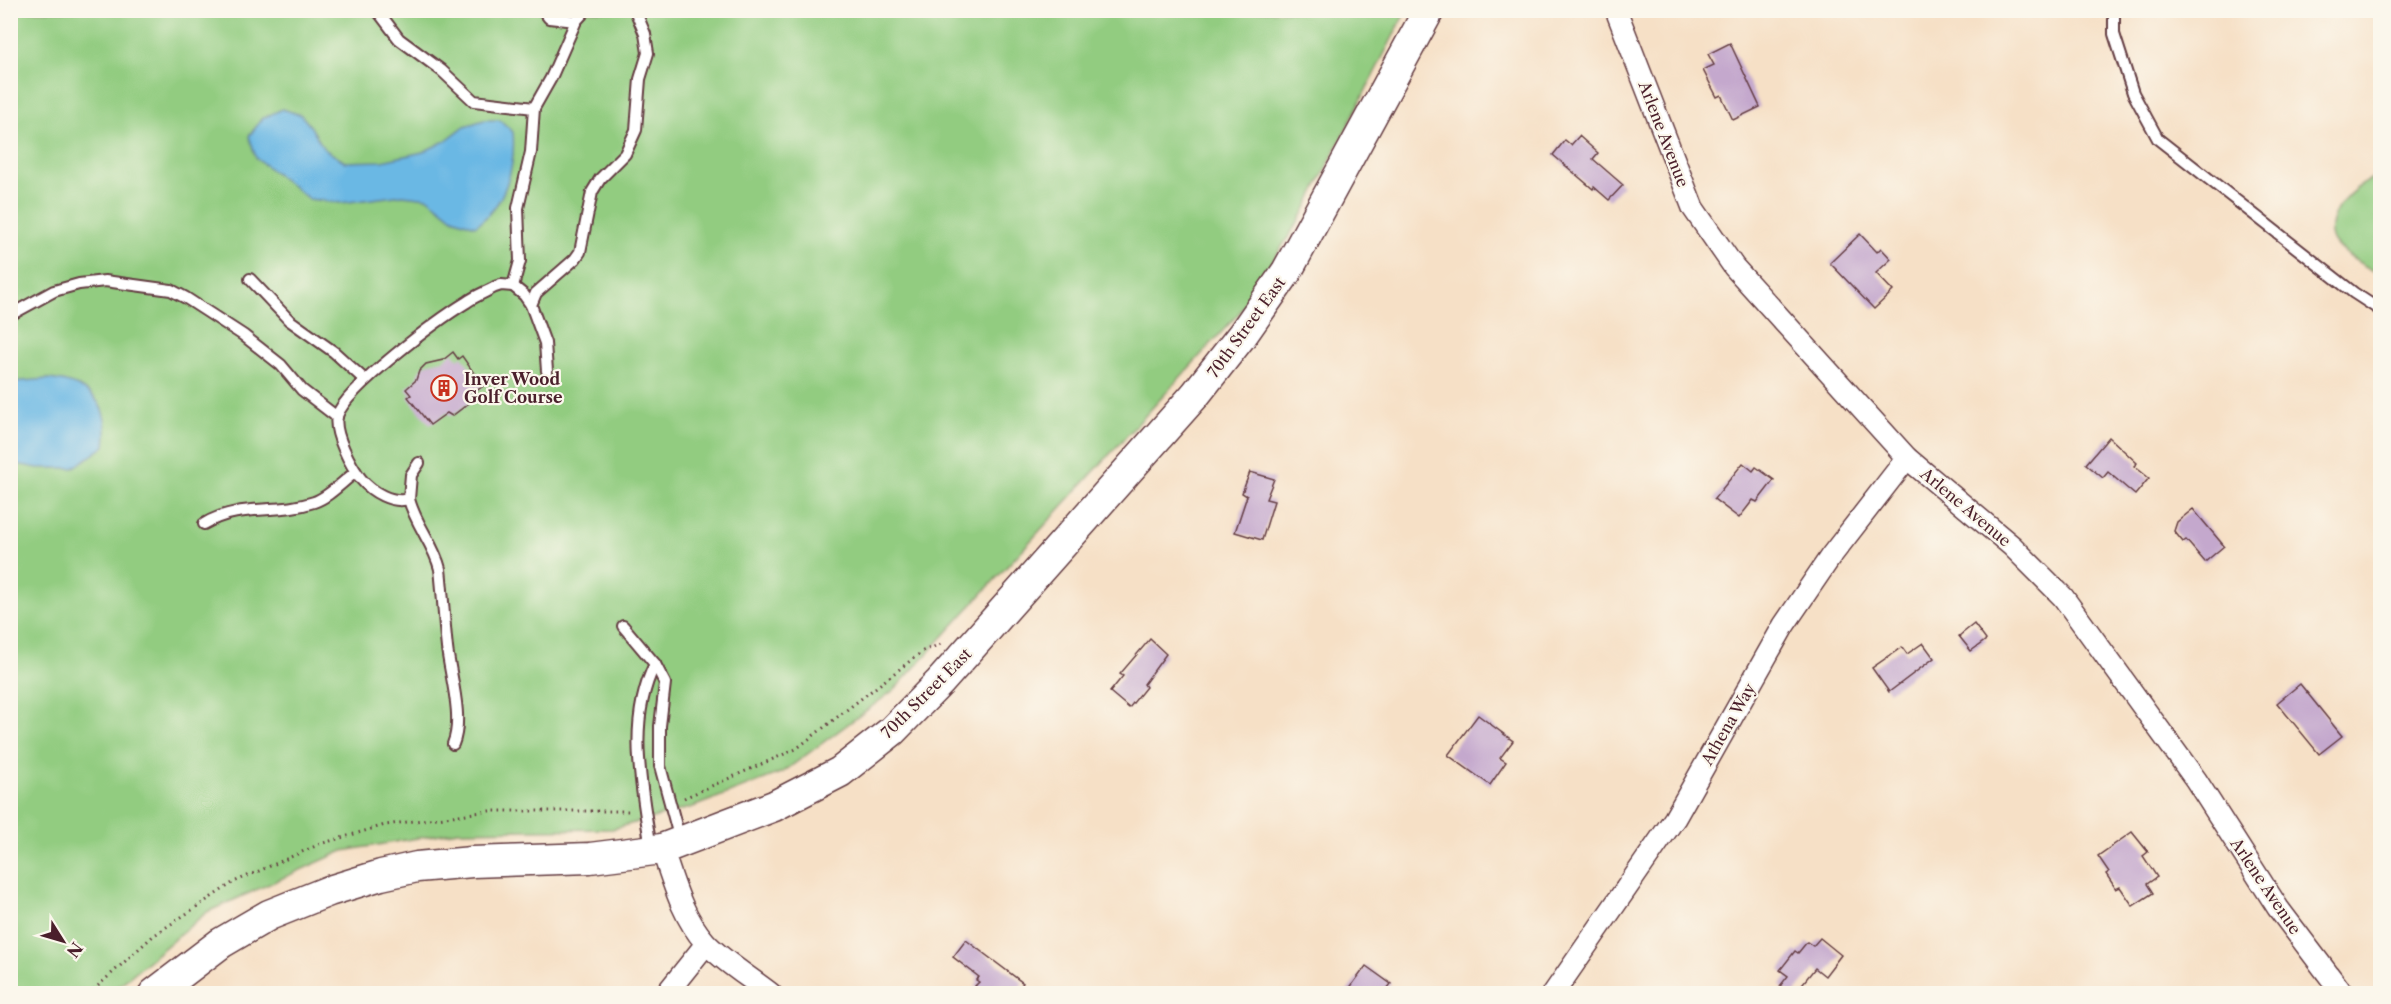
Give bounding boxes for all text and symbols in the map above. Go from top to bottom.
street label: Arlene Avenue [1634,77,1693,190]
street label: 70th Street East [1203,272,1289,381]
place label: Inver Wood Golf Course [464,369,563,407]
building icon: Inver Wood Golf Course [429,373,459,403]
street label: Arlene Avenue [1916,463,2015,551]
street label: 70th Street East [877,643,976,742]
street label: Athena Way [1696,679,1760,769]
street label: Arlene Avenue [2226,833,2306,938]
north arrow [33,911,93,971]
text: N [63,938,87,962]

